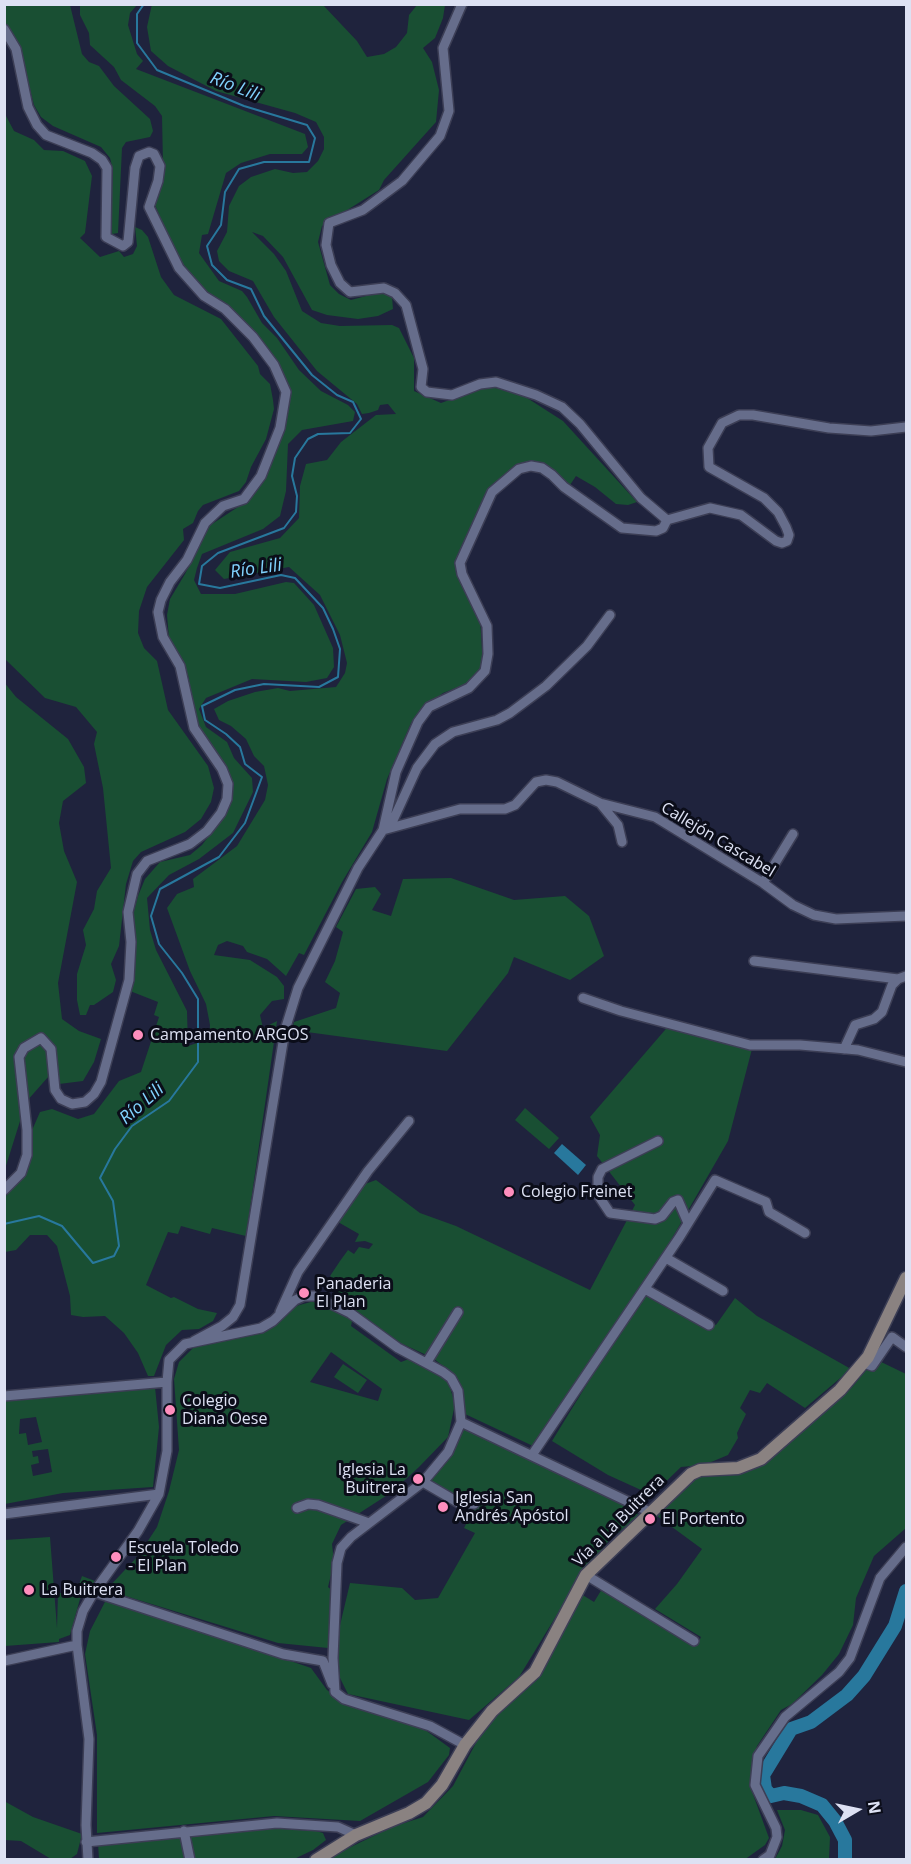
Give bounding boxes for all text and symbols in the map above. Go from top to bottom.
water label: Río Lili [207,68,263,106]
water label: Río Lili [229,555,283,583]
street label: Callejón Cascabel [658,798,778,882]
place label: Campamento ARGOS [150,1025,308,1045]
marker: Campamento ARGOS [131,1028,145,1042]
water label: Río Lili [115,1079,169,1129]
place label: Colegio Freinet [521,1182,633,1202]
marker: Colegio Freinet [502,1185,516,1199]
place label: Panaderia El Plan [316,1274,391,1312]
marker: Panaderia El Plan [297,1286,311,1300]
place label: Colegio Diana Oese [182,1391,267,1429]
marker: Colegio Diana Oese [163,1403,177,1417]
place label: Iglesia La Buitrera [338,1460,406,1498]
street label: Vía a La Buitrera [569,1471,669,1571]
marker: Iglesia La Buitrera [411,1472,425,1486]
place label: Iglesia San Andrés Apóstol [455,1488,569,1526]
marker: Iglesia San Andrés Apóstol [436,1500,450,1514]
place label: El Portento [662,1509,745,1529]
marker: El Portento [643,1512,657,1526]
place label: Escuela Toledo - El Plan [128,1538,239,1576]
marker: Escuela Toledo - El Plan [109,1550,123,1564]
place label: La Buitrera [41,1580,123,1600]
marker: La Buitrera [22,1583,36,1597]
north arrow [827,1780,887,1840]
text: N [863,1799,887,1815]

